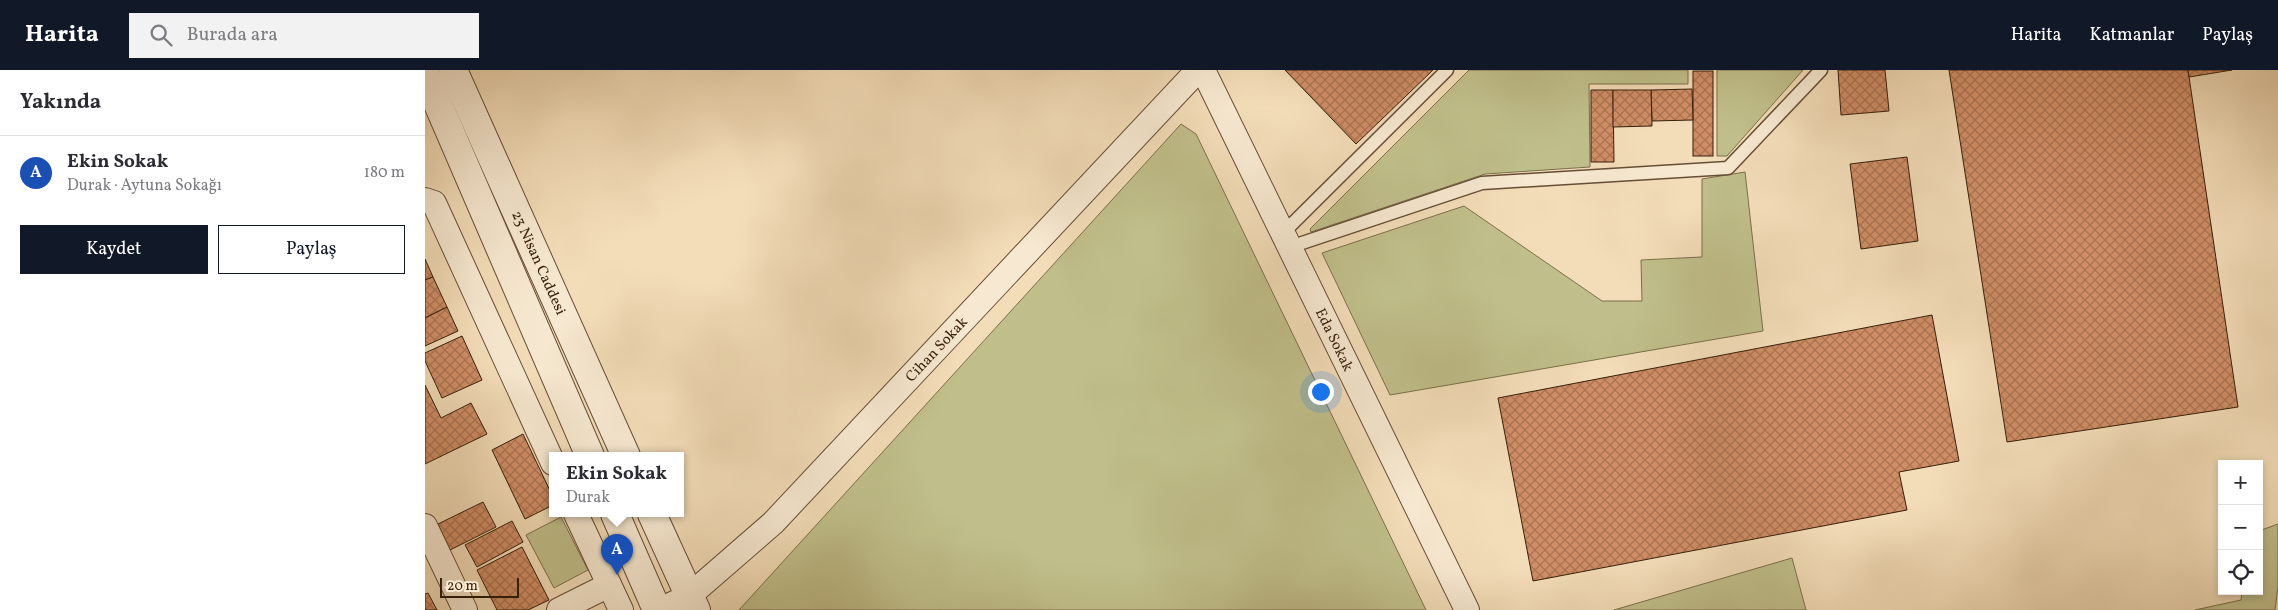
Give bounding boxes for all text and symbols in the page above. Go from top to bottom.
search box [129,13,479,58]
text: Harita [25,18,99,52]
icon: search [147,21,175,49]
text: Burada ara [187,22,278,48]
text: Harita [2011,23,2062,48]
text: Katmanlar [2090,23,2174,48]
text: Paylaş [2202,23,2253,48]
text: Yakında [20,88,101,117]
text: Ekin Sokak [67,149,168,175]
text: A [30,162,42,184]
text: 180 m [364,162,405,184]
text: Durak · Aytuna Sokağı [67,175,222,197]
street label: 23 Nisan Caddesi [505,208,570,319]
button: Kaydet [20,225,208,274]
button: Paylaş [218,225,405,274]
street label: Eda Sokak [1309,305,1358,375]
street label: Cihan Sokak [901,313,973,387]
your location [1308,379,1334,405]
popup [549,452,684,517]
map controls [2218,460,2263,595]
button: + [2218,460,2263,505]
text: Ekin Sokak [566,461,667,487]
text: Durak [566,487,610,509]
button: − [2218,505,2263,550]
pin: A [601,534,633,575]
button: locate [2218,550,2263,595]
scale bar [440,575,519,598]
text: 20 m [447,577,478,596]

